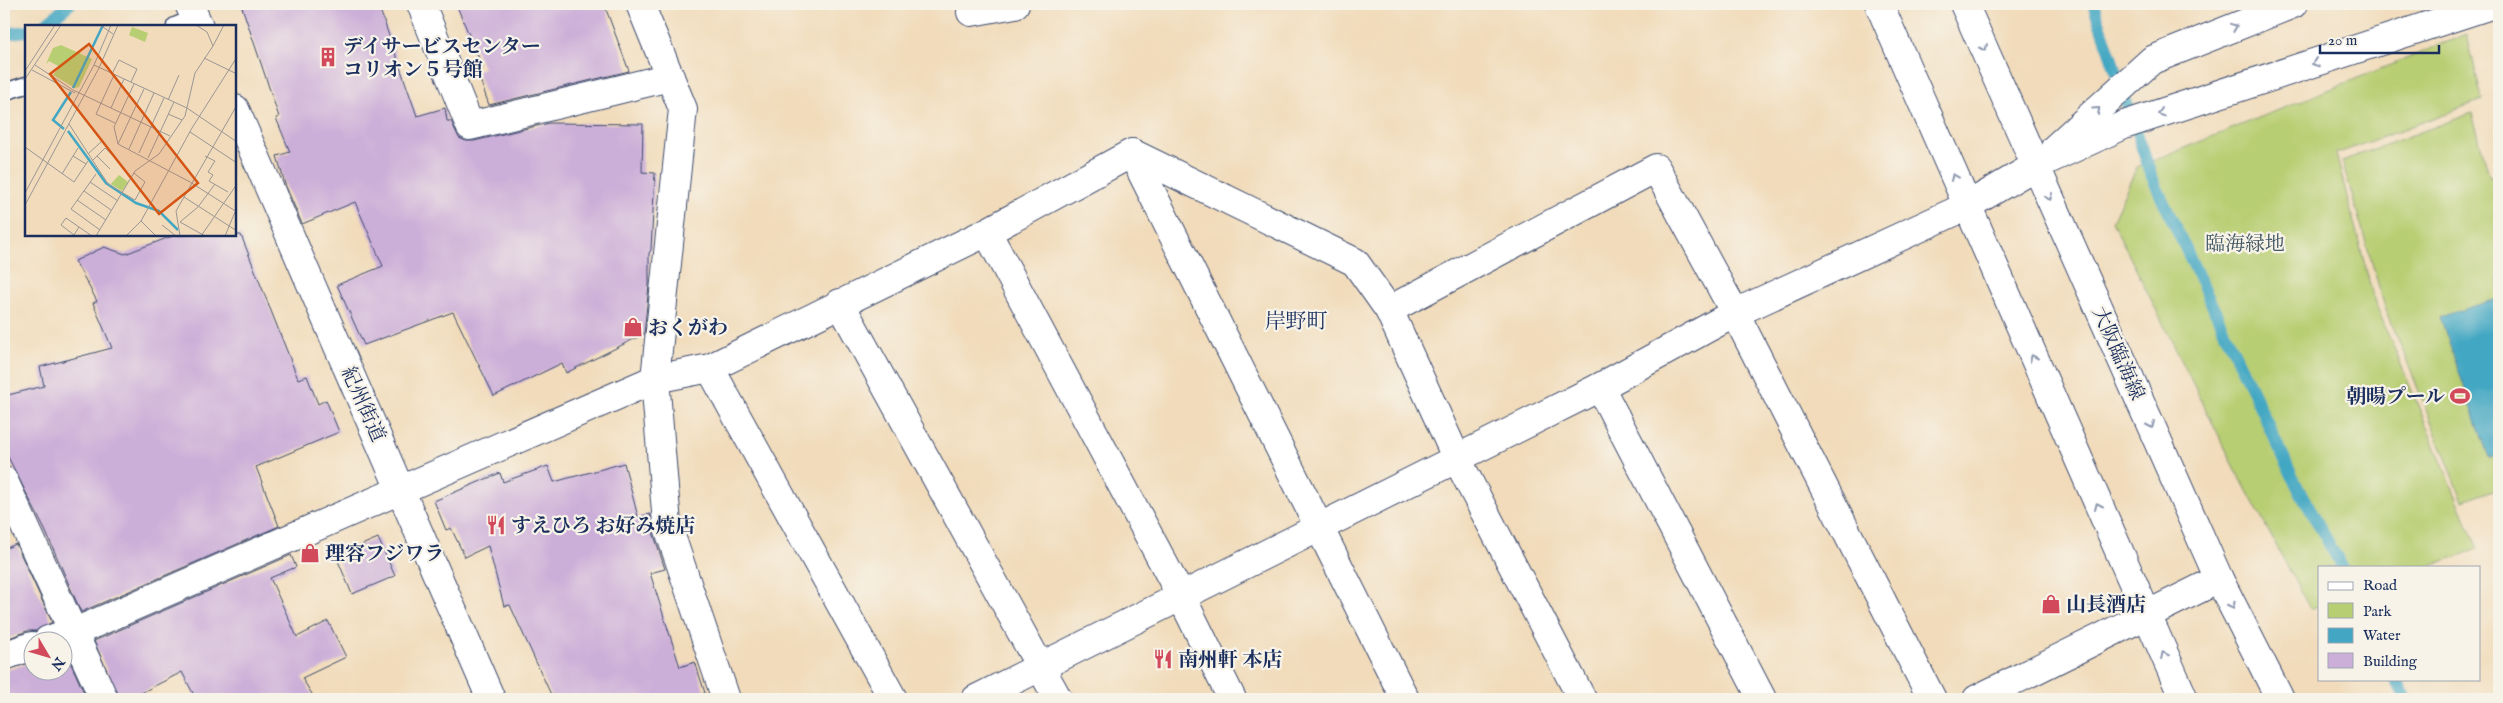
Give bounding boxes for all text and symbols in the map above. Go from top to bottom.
scale bar [2320,22,2439,54]
one-way arrow [2229,23,2238,33]
inset map [25,25,236,236]
text: 20 m [2328,31,2358,50]
place label: デイサービスセンター コリオン５号館 [343,35,541,83]
one-way arrow [1977,43,1988,52]
building icon: デイサービスセンター コリオン５号館 [317,46,339,68]
one-way arrow [2311,57,2320,67]
one-way arrow [2092,106,2101,115]
one-way arrow [2157,107,2165,117]
one-way arrow [1949,173,1960,182]
one-way arrow [2043,192,2053,201]
park label: 臨海緑地 [2205,232,2285,257]
street label: 大阪臨海線 [2086,303,2149,404]
district label: 岸野町 [1265,309,1328,336]
shop icon: おくがわ [622,316,644,338]
place label: おくがわ [648,316,728,341]
one-way arrow [2028,354,2039,363]
street label: 紀州街道 [335,363,390,446]
place label: 朝暘プール [2346,385,2445,410]
sports icon: 朝暘プール [2449,385,2471,407]
one-way arrow [2144,420,2155,429]
one-way arrow [2093,502,2104,511]
restaurant icon: すえひろ お好み焼店 [485,514,507,536]
place label: すえひろ お好み焼店 [511,514,695,539]
shop icon: 理容フジワラ [299,542,321,564]
place label: 理容フジワラ [325,542,444,567]
legend [2318,566,2480,680]
text: Road [2363,576,2398,595]
shop icon: 山長酒店 [2040,593,2062,615]
place label: 山長酒店 [2066,593,2146,618]
one-way arrow [2226,600,2236,609]
text: Park [2363,602,2393,621]
text: Water [2363,626,2401,645]
north arrow [22,630,72,680]
restaurant icon: 南州軒 本店 [1152,648,1174,670]
place label: 南州軒 本店 [1178,648,1282,673]
one-way arrow [2159,651,2170,660]
text: N [47,652,69,674]
text: Building [2363,652,2418,671]

